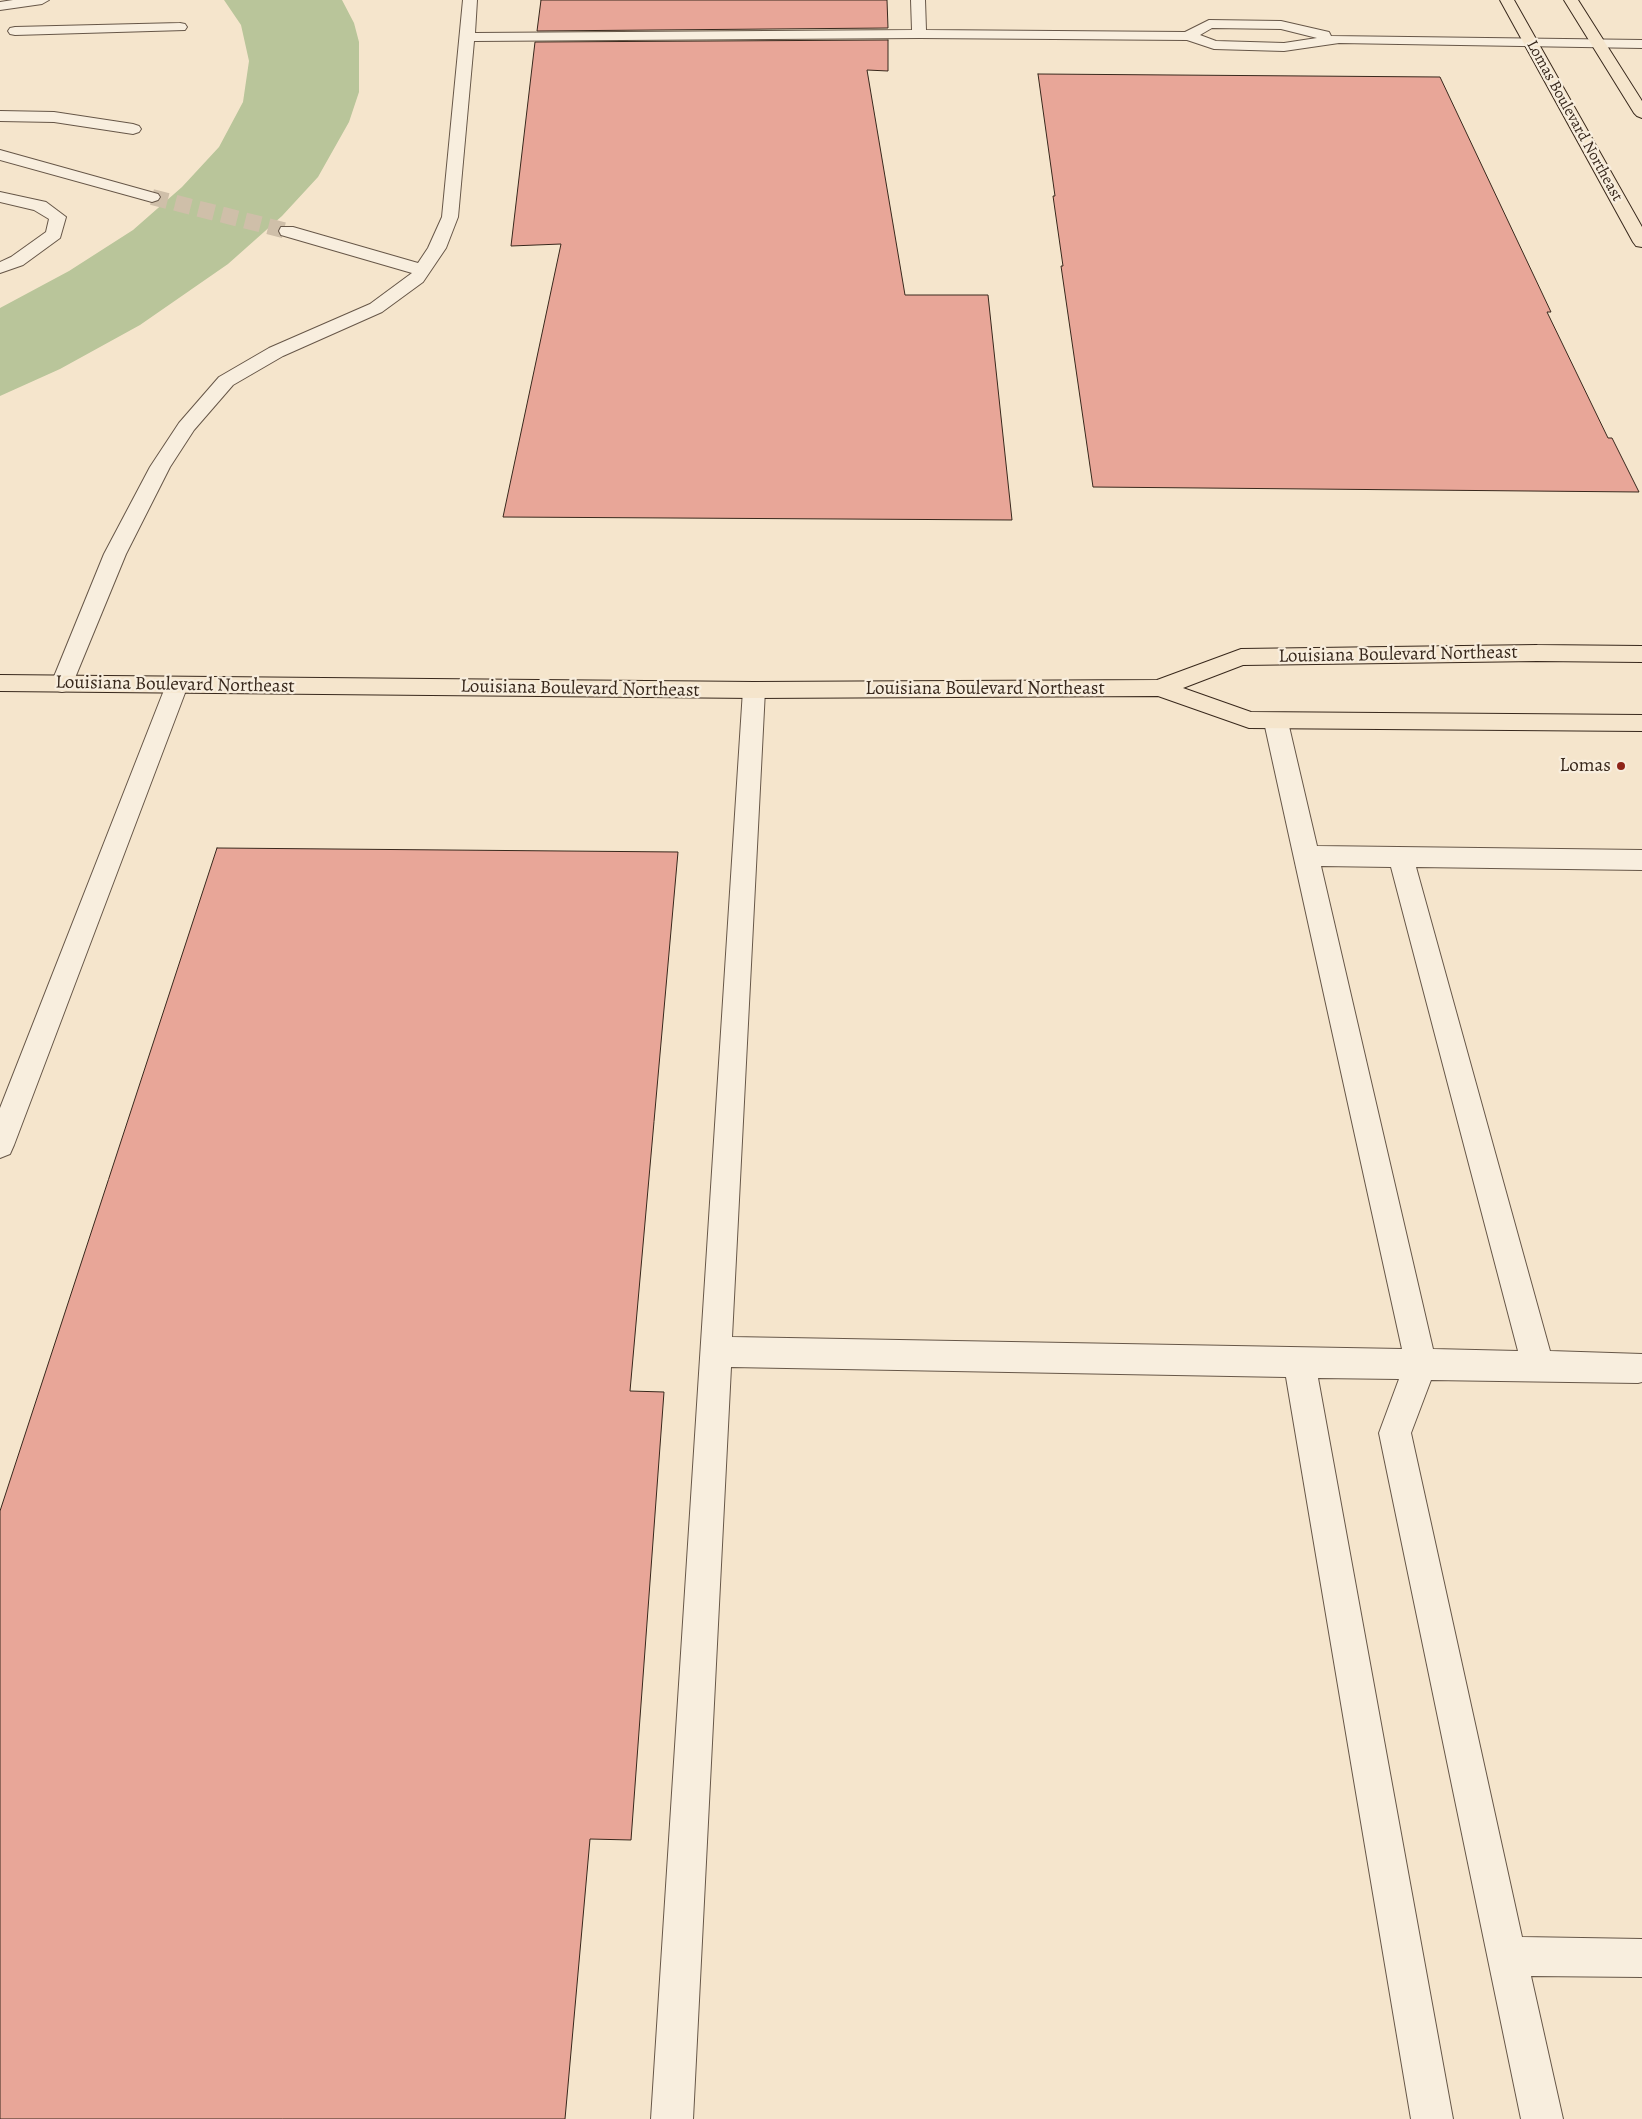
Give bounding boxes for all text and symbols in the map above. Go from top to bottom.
street label: Lomas Boulevard Northeast [1522,37,1626,205]
street label: Louisiana Boulevard Northeast [1278,642,1518,668]
street label: Louisiana Boulevard Northeast [55,672,295,698]
street label: Louisiana Boulevard Northeast [460,676,700,702]
street label: Louisiana Boulevard Northeast [865,678,1105,700]
place label: Lomas [1560,755,1611,777]
marker: Lomas [1615,760,1627,772]

